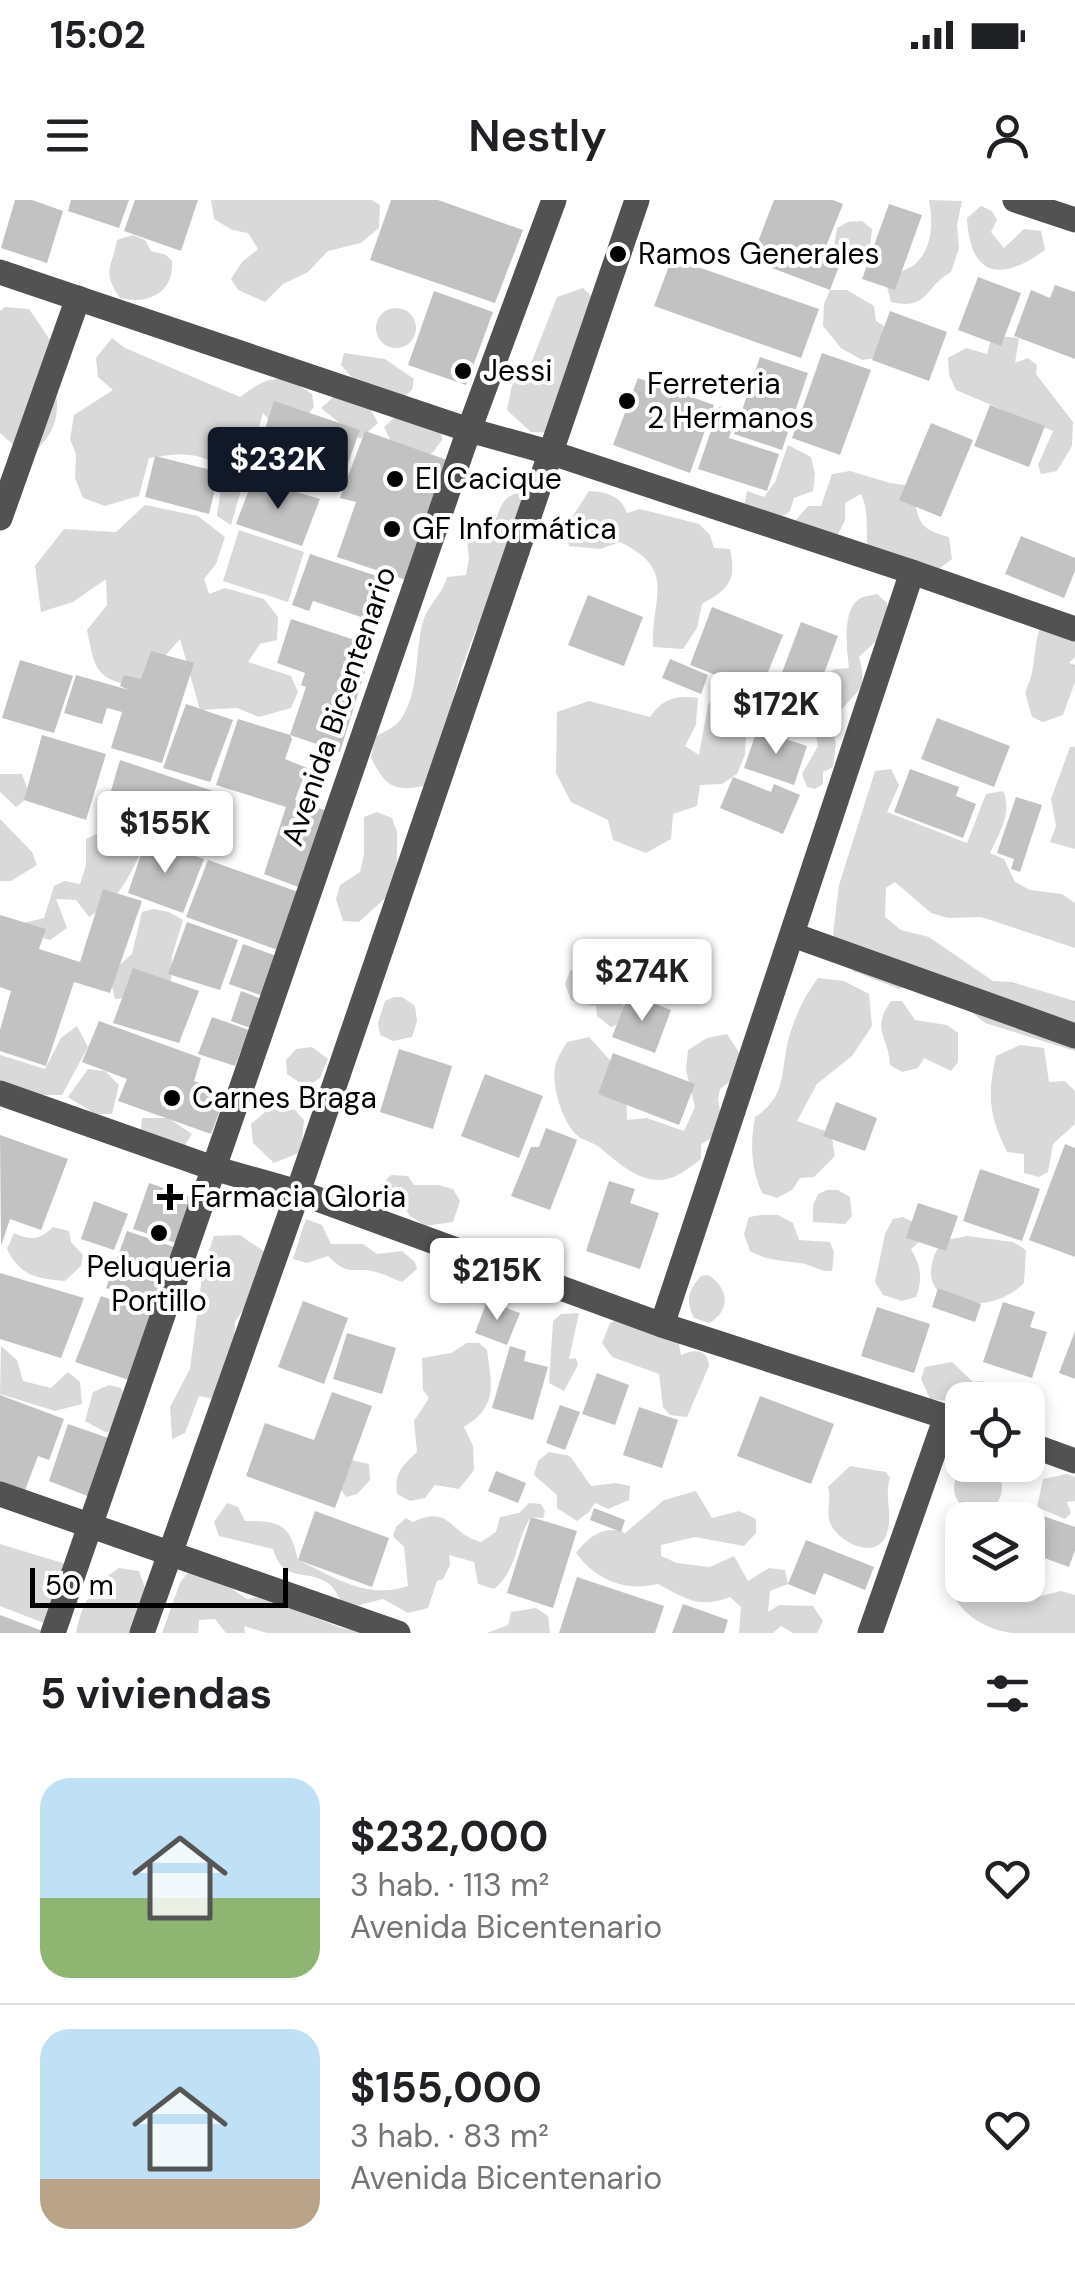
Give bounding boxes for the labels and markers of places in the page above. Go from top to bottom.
place label: Ramos Generales [638,234,880,273]
marker: Ramos Generales [607,243,629,265]
place label: Jessi [483,351,552,390]
marker: Jessi [452,360,474,382]
place label: Ferreteria 2 Hermanos [647,364,814,437]
marker: Ferreteria 2 Hermanos [616,390,638,412]
pin: $232K [208,427,348,512]
place label: El Cacique [415,459,562,498]
marker: El Cacique [384,468,406,490]
place label: GF Informática [412,509,617,548]
marker: GF Informática [381,518,403,540]
pin: $172K [706,672,846,757]
pin: $155K [95,791,235,876]
pin: $274K [572,939,712,1024]
place label: Carnes Braga [192,1078,377,1117]
marker: Carnes Braga [161,1087,183,1109]
place label: Farmacia Gloria [190,1177,406,1216]
marker: Farmacia Gloria [159,1186,181,1208]
marker: Peluqueria Portillo [148,1222,170,1244]
pin: $215K [427,1238,567,1323]
place label: Peluqueria Portillo [86,1247,232,1320]

